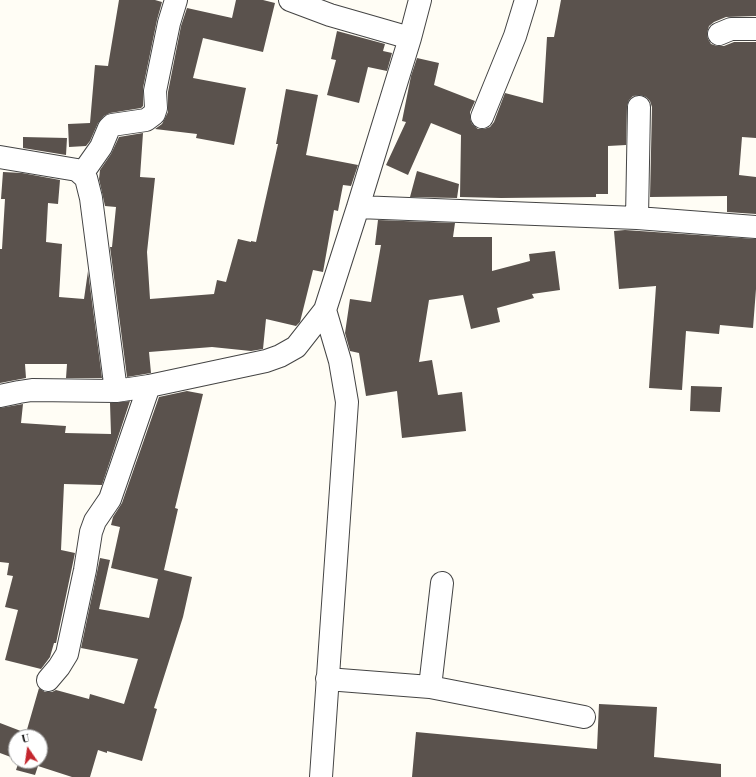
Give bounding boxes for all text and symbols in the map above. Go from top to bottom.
north arrow [8,729,48,769]
text: U [20,730,31,746]

